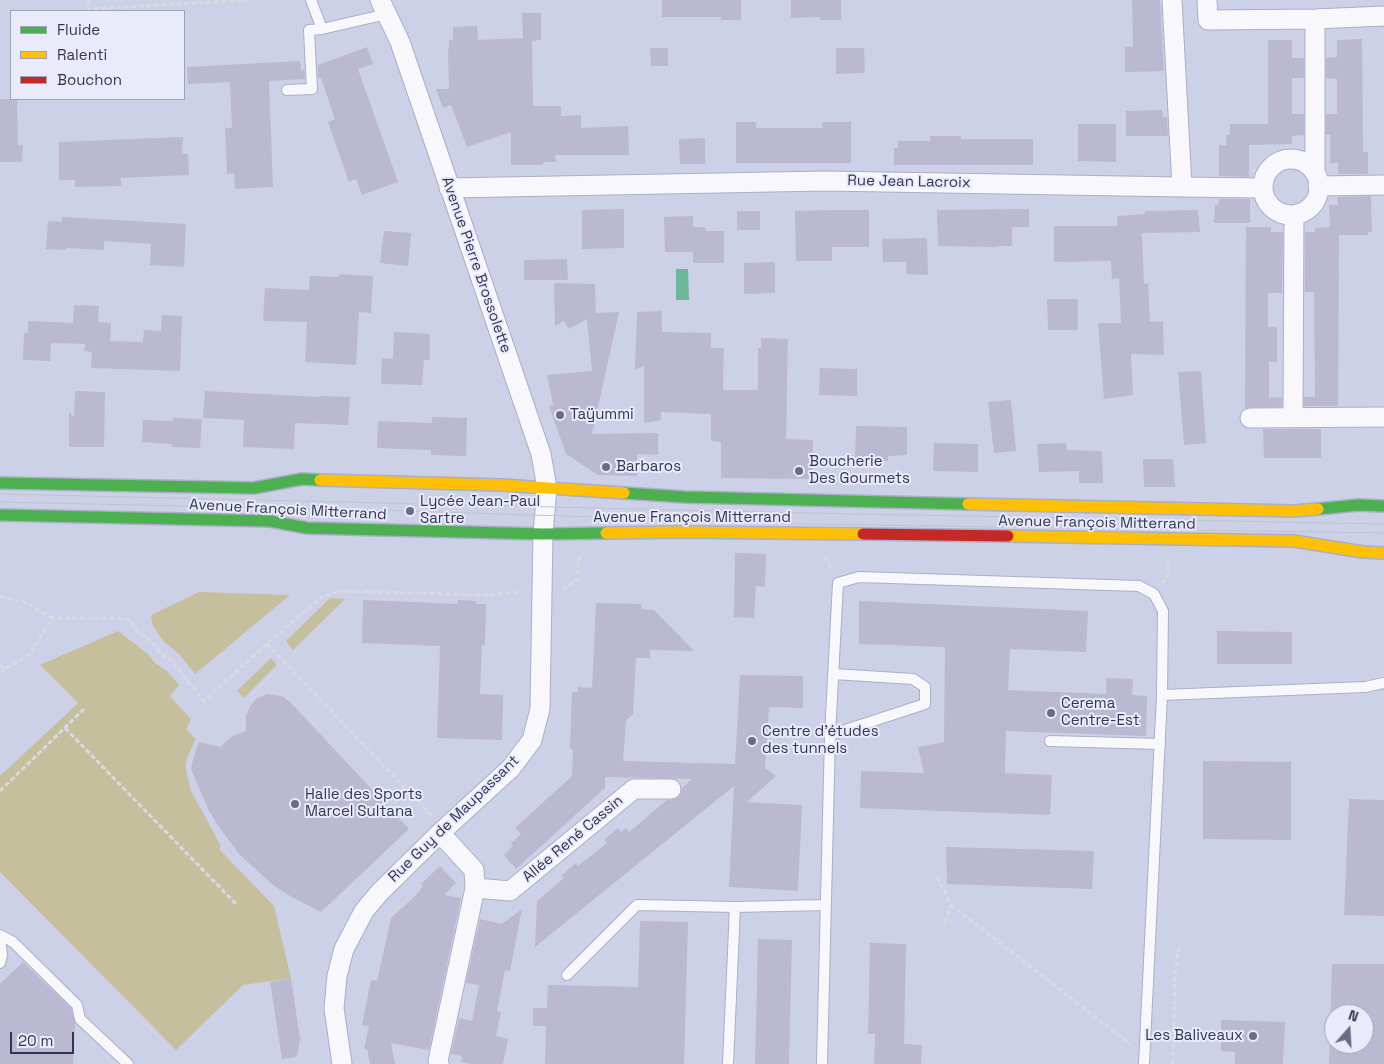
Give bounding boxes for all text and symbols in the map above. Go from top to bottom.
legend [10,10,185,100]
text: Fluide [57,20,100,39]
text: Ralenti [57,45,107,64]
text: Bouchon [57,70,122,89]
street label: Rue Jean Lacroix [847,172,971,192]
street label: Avenue Pierre Brossolette [437,175,515,355]
place label: Taÿummi [570,406,634,424]
marker: Taÿummi [554,409,566,421]
place label: Boucherie Des Gourmets [809,453,910,488]
place label: Barbaros [616,458,681,476]
marker: Barbaros [600,461,612,473]
marker: Boucherie Des Gourmets [793,465,805,477]
place label: Lycée Jean-Paul Sartre [420,493,540,528]
street label: Avenue François Mitterrand [189,496,387,524]
marker: Lycée Jean-Paul Sartre [404,505,416,517]
street label: Avenue François Mitterrand [593,509,791,527]
street label: Avenue François Mitterrand [998,512,1196,534]
place label: Cerema Centre-Est [1061,695,1140,730]
marker: Cerema Centre-Est [1045,707,1057,719]
place label: Centre d'études des tunnels [762,723,879,758]
marker: Centre d'études des tunnels [746,735,758,747]
street label: Rue Guy de Maupassant [385,752,523,886]
place label: Halle des Sports Marcel Sultana [305,786,422,821]
street label: Allée René Cassin [519,792,627,886]
marker: Halle des Sports Marcel Sultana [289,798,301,810]
north arrow [1324,1004,1374,1054]
text: N [1346,1006,1361,1026]
scale bar [12,1022,76,1054]
place label: Les Baliveaux [1145,1027,1243,1045]
marker: Les Baliveaux [1247,1030,1259,1042]
text: 20 m [18,1031,53,1050]

